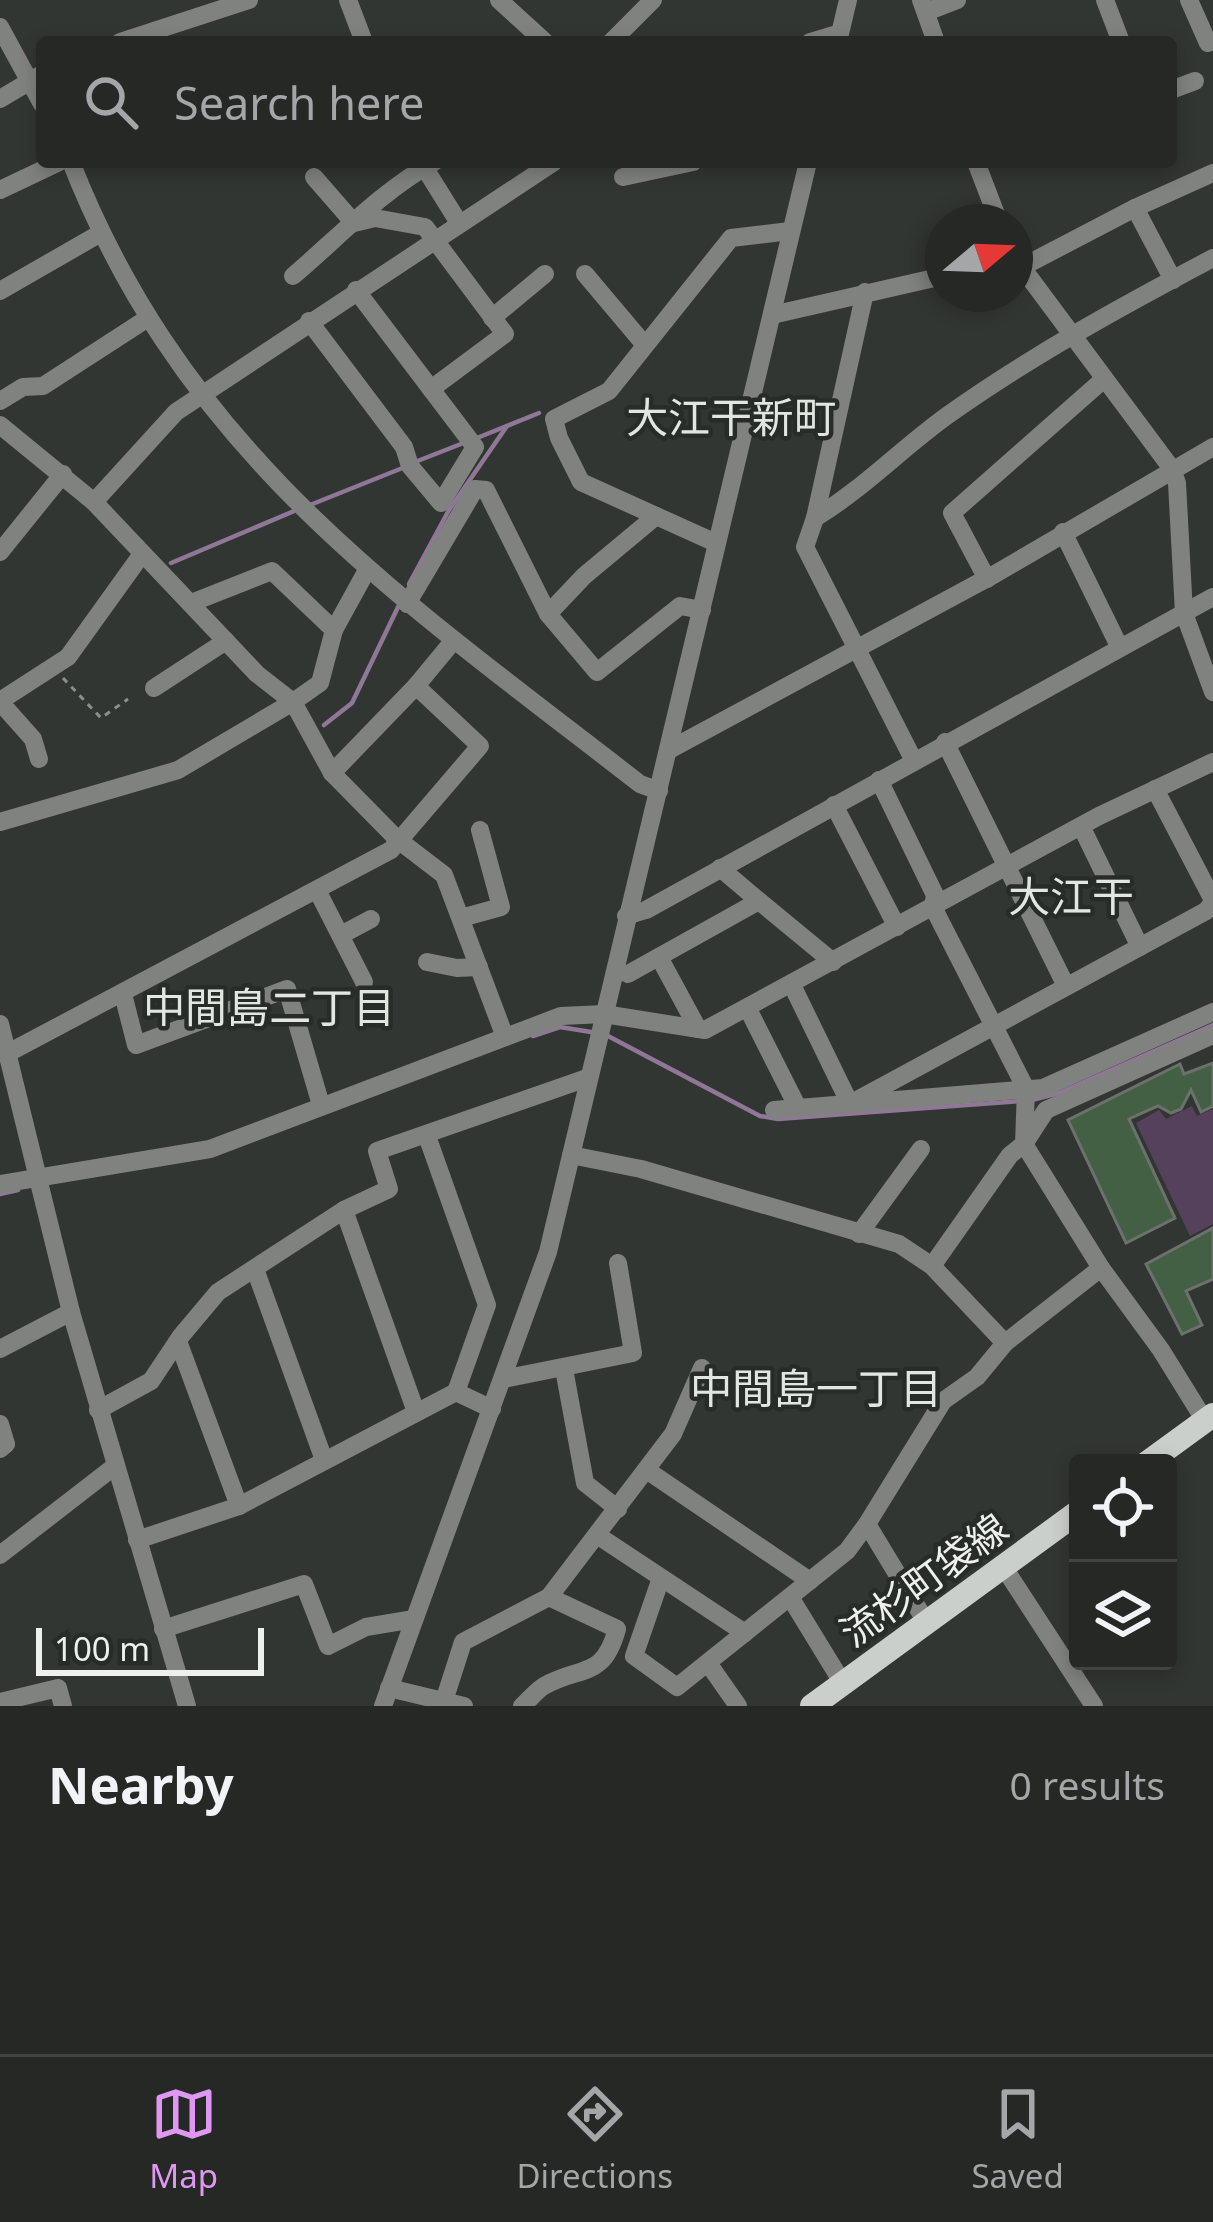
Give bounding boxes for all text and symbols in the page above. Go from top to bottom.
search box [36,36,1177,168]
icon: search [78,69,144,135]
text: Search here [174,72,424,133]
north arrow [925,204,1033,312]
district label: 大江干新町 [626,388,836,445]
district label: 大江干 [1008,867,1134,924]
district label: 中間島二丁目 [143,978,395,1035]
district label: 中間島一丁目 [690,1359,942,1416]
map controls [1069,1454,1177,1670]
button: locate [1069,1454,1177,1562]
street label: 流杉町袋線 [829,1500,1017,1658]
button: layers [1069,1562,1177,1670]
scale bar [36,1622,264,1675]
text: 100 m [54,1626,150,1671]
text: Nearby [48,1749,234,1819]
text: 0 results [1010,1758,1165,1811]
tab: Map [149,2081,218,2198]
tab: Directions [516,2081,673,2198]
tab: Saved [971,2081,1064,2198]

